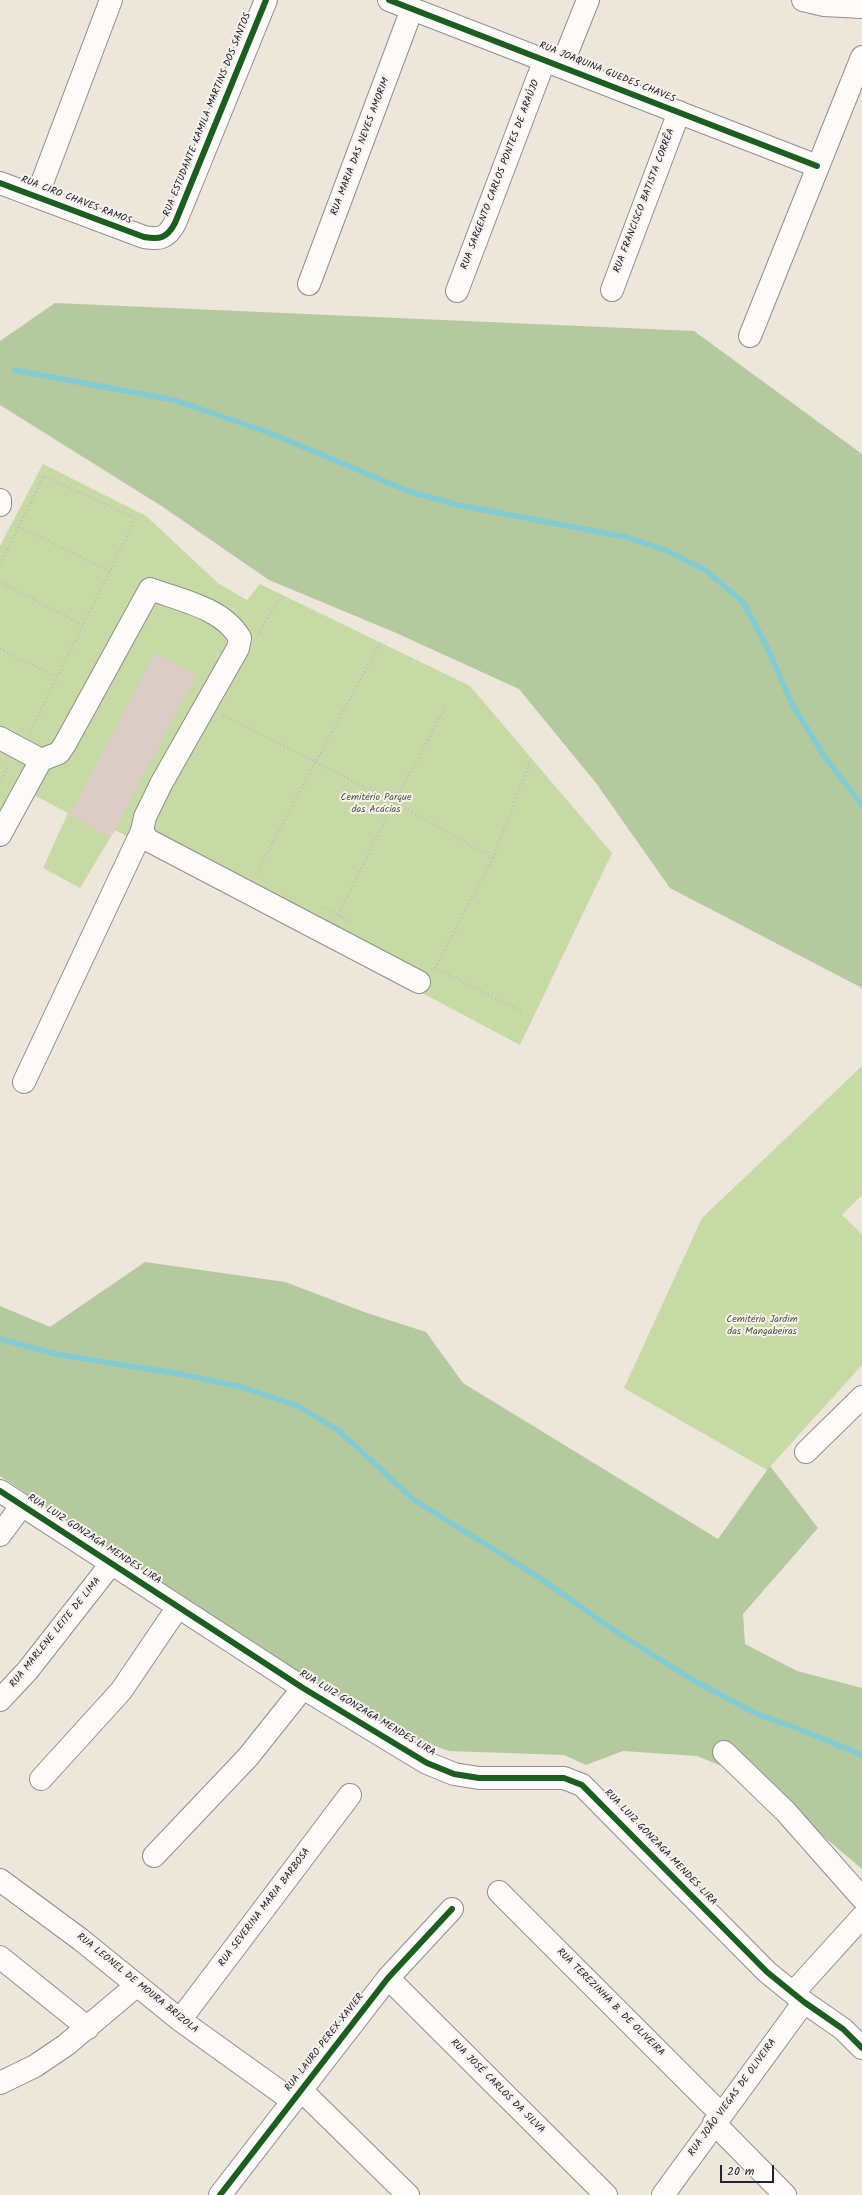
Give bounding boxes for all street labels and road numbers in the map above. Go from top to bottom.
street label: RUA ESTUDANTE KAMILA MARTINS DOS SANTOS [161,11,255,219]
street label: RUA JOAQUINA GUEDES CHAVES [537,40,677,106]
street label: RUA MARIA DAS NEVES AMORIM [329,76,393,218]
street label: RUA SARGENTO CARLOS PONTES DE ARAÚJO [459,79,543,271]
street label: RUA FRANCISCO BATISTA CORRÊA [612,127,678,275]
street label: RUA CIRO CHAVES RAMOS [19,174,133,228]
street label: RUA LUIZ GONZAGA MENDES LIRA [25,1492,163,1588]
street label: RUA MARLENE LEITE DE LIMA [8,1576,104,1690]
street label: RUA LUIZ GONZAGA MENDES LIRA [297,1668,437,1760]
street label: RUA LUIZ GONZAGA MENDES LIRA [601,1787,719,1909]
street label: RUA SEVERINA MARIA BARBOSA [217,1846,313,1970]
street label: RUA LEONEL DE MOURA BRIZOLA [74,1931,200,2037]
street label: RUA TEREZINHA B. DE OLIVEIRA [554,1947,666,2059]
street label: RUA LAURO PEREX XAVIER [283,1992,367,2094]
street label: RUA JOSÉ CARLOS DA SILVA [447,2037,547,2137]
street label: RUA JOÃO VIEGAS DE OLIVEIRA [686,2037,780,2159]

